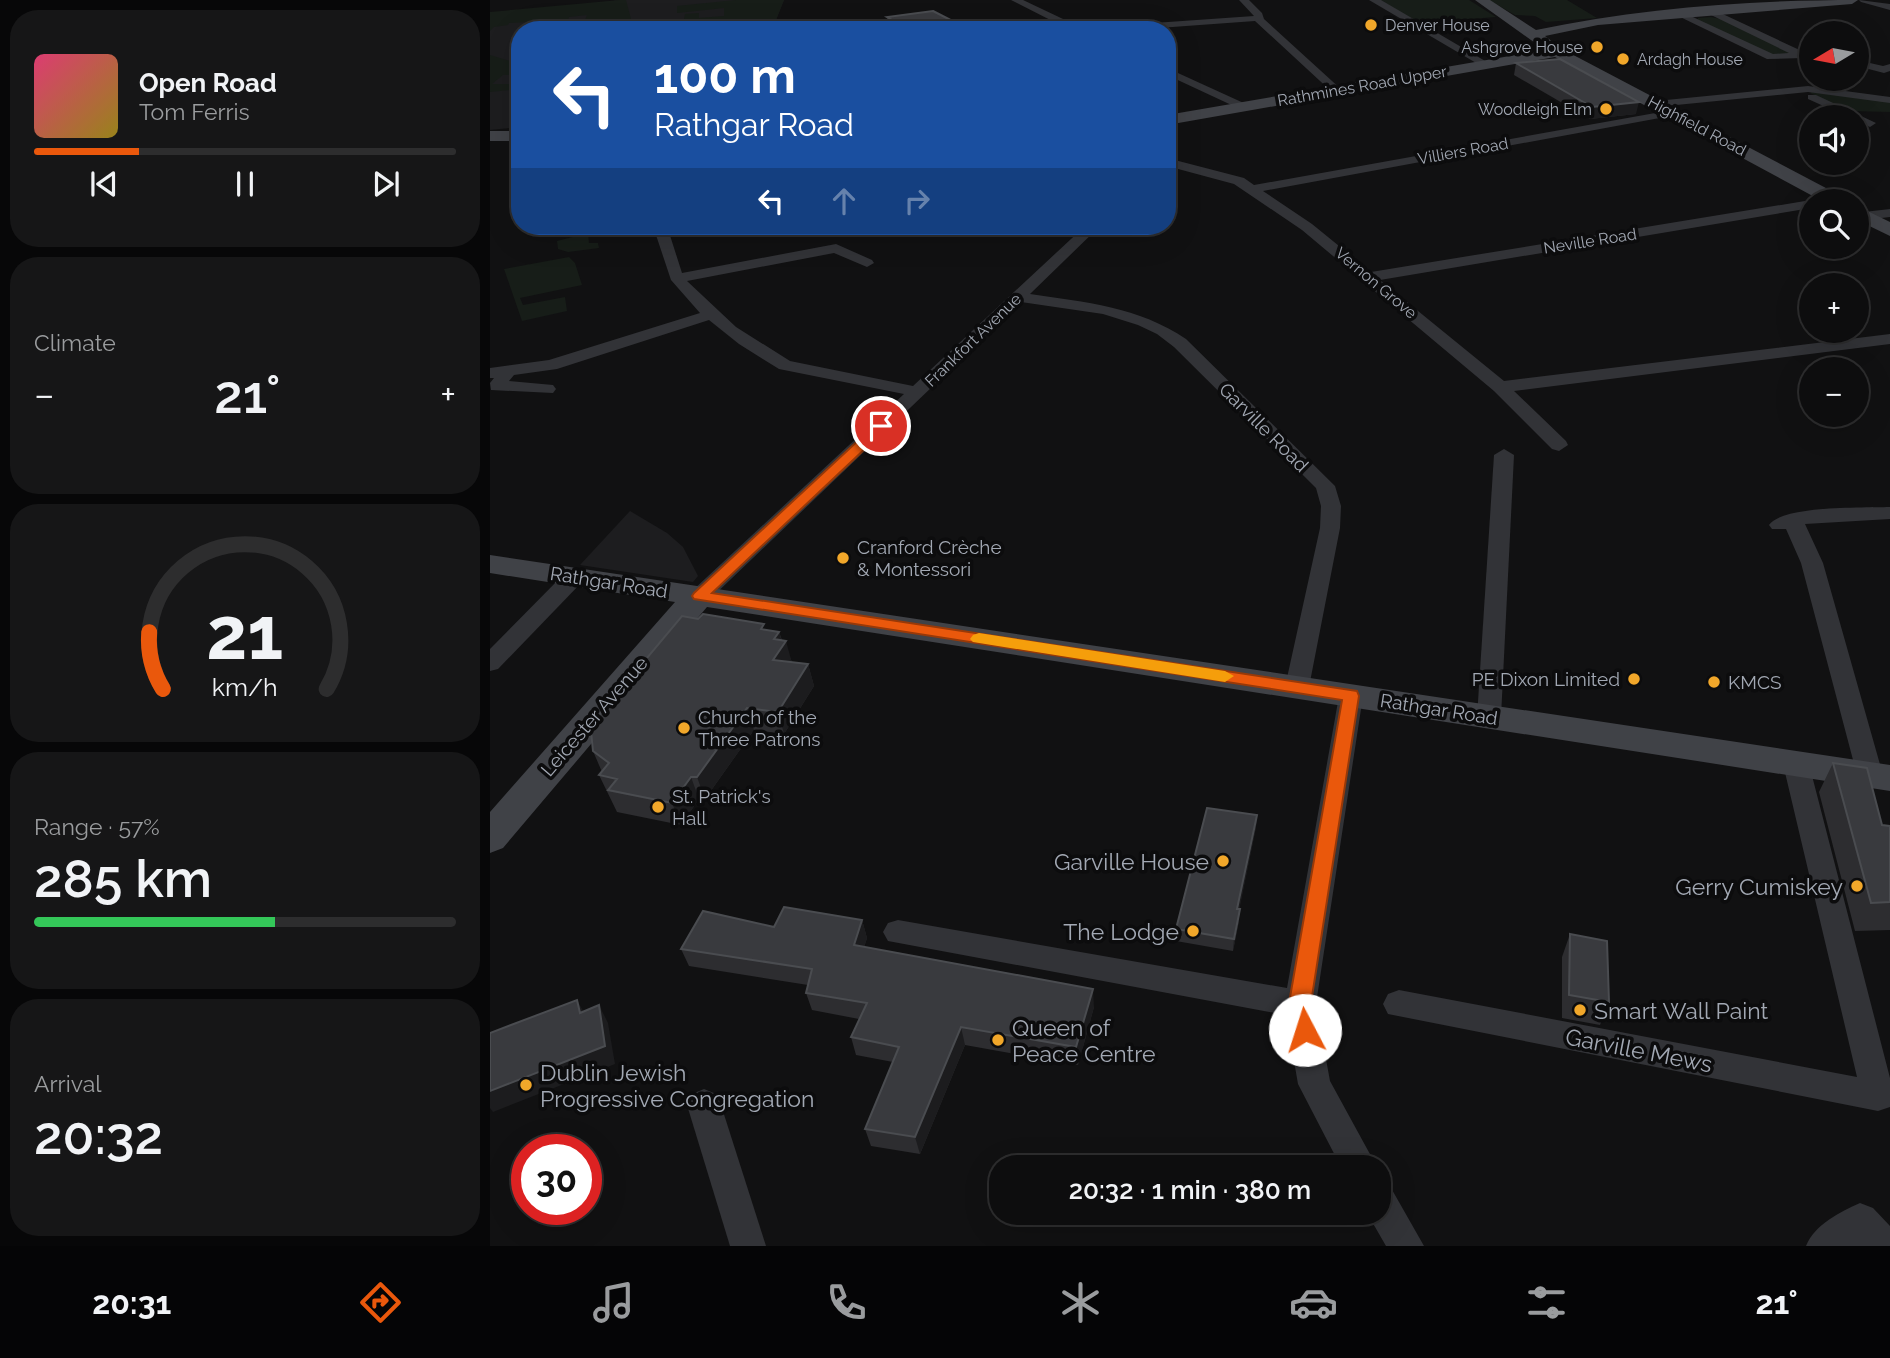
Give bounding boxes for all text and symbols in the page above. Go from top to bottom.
place label: Denver House [1385,16,1490,35]
marker: Denver House [1363,17,1379,33]
north arrow [1799,21,1869,91]
map controls [1799,21,1869,427]
place label: Ashgrove House [1461,38,1583,57]
marker: Ashgrove House [1589,39,1605,55]
text: 100 m [654,47,796,104]
icon: left [539,49,630,140]
place label: Ardagh House [1637,50,1743,69]
marker: Ardagh House [1615,51,1631,67]
street label: Rathmines Road Upper [1276,62,1449,110]
text: Open Road [139,68,277,98]
street label: Highfield Road [1645,92,1749,160]
text: Tom Ferris [139,98,250,125]
place label: Woodleigh Elm [1478,100,1592,119]
marker: Woodleigh Elm [1598,101,1614,117]
button: sound [1799,105,1869,175]
text: Rathgar Road [654,106,854,143]
street label: Villiers Road [1416,134,1510,168]
icon: previous [85,165,123,203]
icon: pause [226,165,264,203]
icon: next [367,165,405,203]
icon: left [752,182,790,220]
icon: ahead [825,182,863,220]
icon: right [898,182,936,220]
button: search [1799,189,1869,259]
street label: Neville Road [1542,224,1638,258]
street label: Vernon Grove [1331,243,1421,323]
button: + [1799,273,1869,343]
street label: Frankfort Avenue [921,289,1025,391]
text: Climate [34,329,116,356]
button: − [1799,357,1869,427]
text: 21° [214,364,281,425]
text: − [34,372,54,417]
text: + [440,372,456,417]
street label: Garville Road [1215,378,1313,476]
pin [851,396,911,456]
icon: arrive [862,407,900,445]
place label: Cranford Crèche & Montessori [857,536,1002,580]
marker: Cranford Crèche & Montessori [835,550,851,566]
street label: Rathgar Road [549,562,669,602]
text: 21 [206,591,284,676]
street label: Leicester Avenue [536,652,652,780]
place label: PE Dixon Limited [1472,668,1620,690]
marker: PE Dixon Limited [1626,671,1642,687]
place label: KMCS [1728,671,1781,693]
text: km/h [212,672,278,702]
marker: KMCS [1706,674,1722,690]
street label: Rathgar Road [1379,689,1499,729]
place label: Church of the Three Patrons [698,706,820,750]
marker: Church of the Three Patrons [676,720,692,736]
place label: St. Patrick's Hall [672,785,771,829]
marker: St. Patrick's Hall [650,799,666,815]
text: Range · 57% [34,813,160,840]
text: 285 km [34,848,212,909]
place label: Garville House [1054,848,1209,875]
marker: Garville House [1215,853,1231,869]
place label: Gerry Cumiskey [1675,873,1843,900]
marker: Gerry Cumiskey [1849,878,1865,894]
place label: The Lodge [1063,918,1179,945]
marker: The Lodge [1185,923,1201,939]
position arrow [1268,993,1342,1067]
place label: Smart Wall Paint [1594,997,1769,1024]
marker: Smart Wall Paint [1572,1002,1588,1018]
place label: Queen of Peace Centre [1012,1014,1155,1067]
street label: Garville Mews [1563,1023,1715,1077]
marker: Queen of Peace Centre [990,1032,1006,1048]
place label: Dublin Jewish Progressive Congregation [540,1059,814,1112]
text: Arrival [34,1070,101,1097]
marker: Dublin Jewish Progressive Congregation [518,1077,534,1093]
text: 20:32 [34,1105,163,1166]
speed limit sign: 30 [511,1134,602,1225]
text: 20:32 · 1 min · 380 m [1069,1175,1311,1205]
icon: directions [356,1278,405,1327]
icon: music [589,1278,638,1327]
icon: phone [822,1278,871,1327]
icon: climate [1056,1278,1105,1327]
icon: car [1289,1278,1338,1327]
icon: filters [1522,1278,1571,1327]
text: 20:31 [92,1284,171,1321]
text: 21° [1755,1284,1798,1321]

